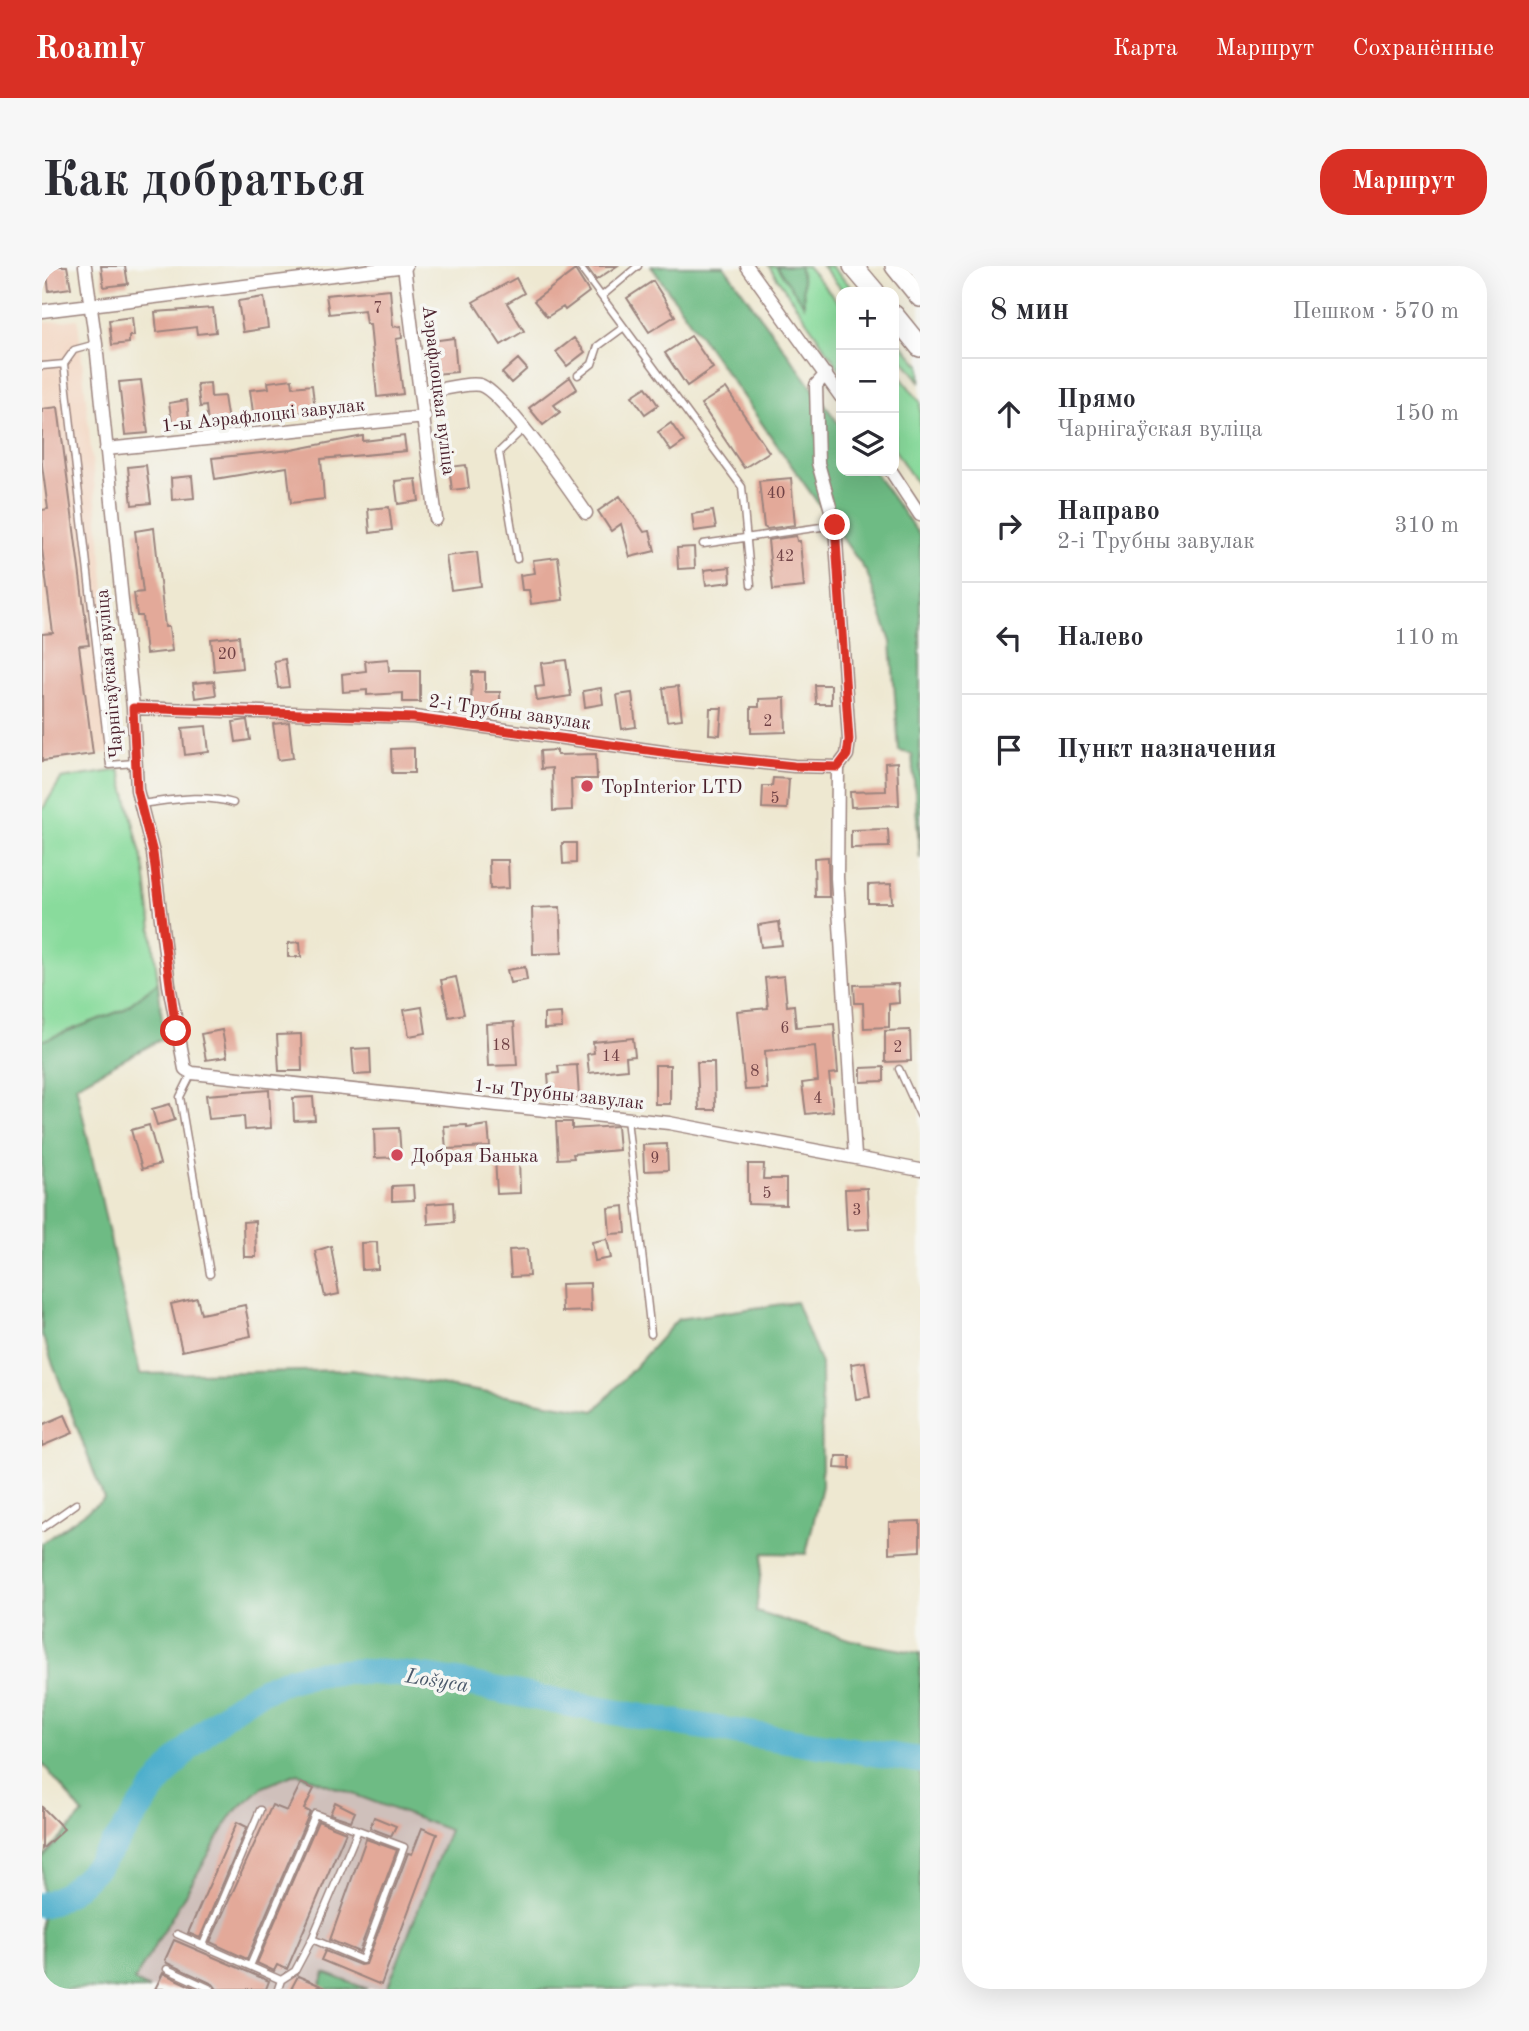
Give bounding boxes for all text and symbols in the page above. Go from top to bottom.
text: Roamly [35,33,146,66]
text: Карта [1113,37,1178,61]
text: Маршрут [1216,37,1314,61]
text: Сохранённые [1352,37,1494,61]
button: Маршрут [1320,149,1487,215]
text: Как добраться [42,158,366,207]
map controls [836,287,899,476]
button: + [836,287,899,350]
text: 8 мин [990,296,1069,326]
text: Пешком · 570 m [1293,300,1459,323]
house number: 7 [373,301,383,317]
street label: Аэрафлоцкая вуліца [418,304,457,477]
button: − [836,350,899,413]
text: Прямо [1057,387,1136,413]
icon: ahead [990,395,1028,433]
street label: 1-ы Аэрафлоцкі завулак [161,396,366,437]
text: 150 m [1394,402,1459,425]
button: layers [836,413,899,476]
text: Чарнігаўская вуліца [1057,418,1263,441]
house number: 40 [767,486,785,502]
text: Направо [1057,499,1160,525]
icon: right [990,507,1028,545]
route end [819,509,850,540]
text: 310 m [1394,514,1459,537]
text: 2-і Трубны завулак [1057,530,1255,553]
house number: 42 [776,549,794,565]
street label: Чарнігаўская вуліца [94,588,127,759]
icon: left [990,619,1028,657]
text: Налево [1057,625,1144,651]
text: 110 m [1394,626,1459,649]
house number: 20 [218,647,236,663]
street label: 2-і Трубны завулак [427,693,592,734]
house number: 2 [763,714,773,730]
icon: arrive [990,731,1028,769]
text: Пункт назначения [1057,737,1276,763]
marker: TopInterior LTD [579,778,595,794]
place label: TopInterior LTD [601,779,742,798]
house number: 5 [770,791,780,807]
route start [160,1015,191,1046]
house number: 6 [780,1021,790,1037]
house number: 18 [492,1038,510,1054]
house number: 2 [893,1040,903,1056]
house number: 14 [602,1049,620,1065]
house number: 8 [750,1064,760,1080]
street label: 1-ы Трубны завулак [473,1077,645,1114]
house number: 4 [813,1091,823,1107]
marker: Добрая Банька [389,1147,405,1163]
place label: Добрая Банька [411,1148,539,1167]
house number: 9 [650,1151,660,1167]
house number: 5 [762,1186,772,1202]
house number: 3 [852,1203,862,1219]
water label: Lošyca [403,1666,470,1697]

